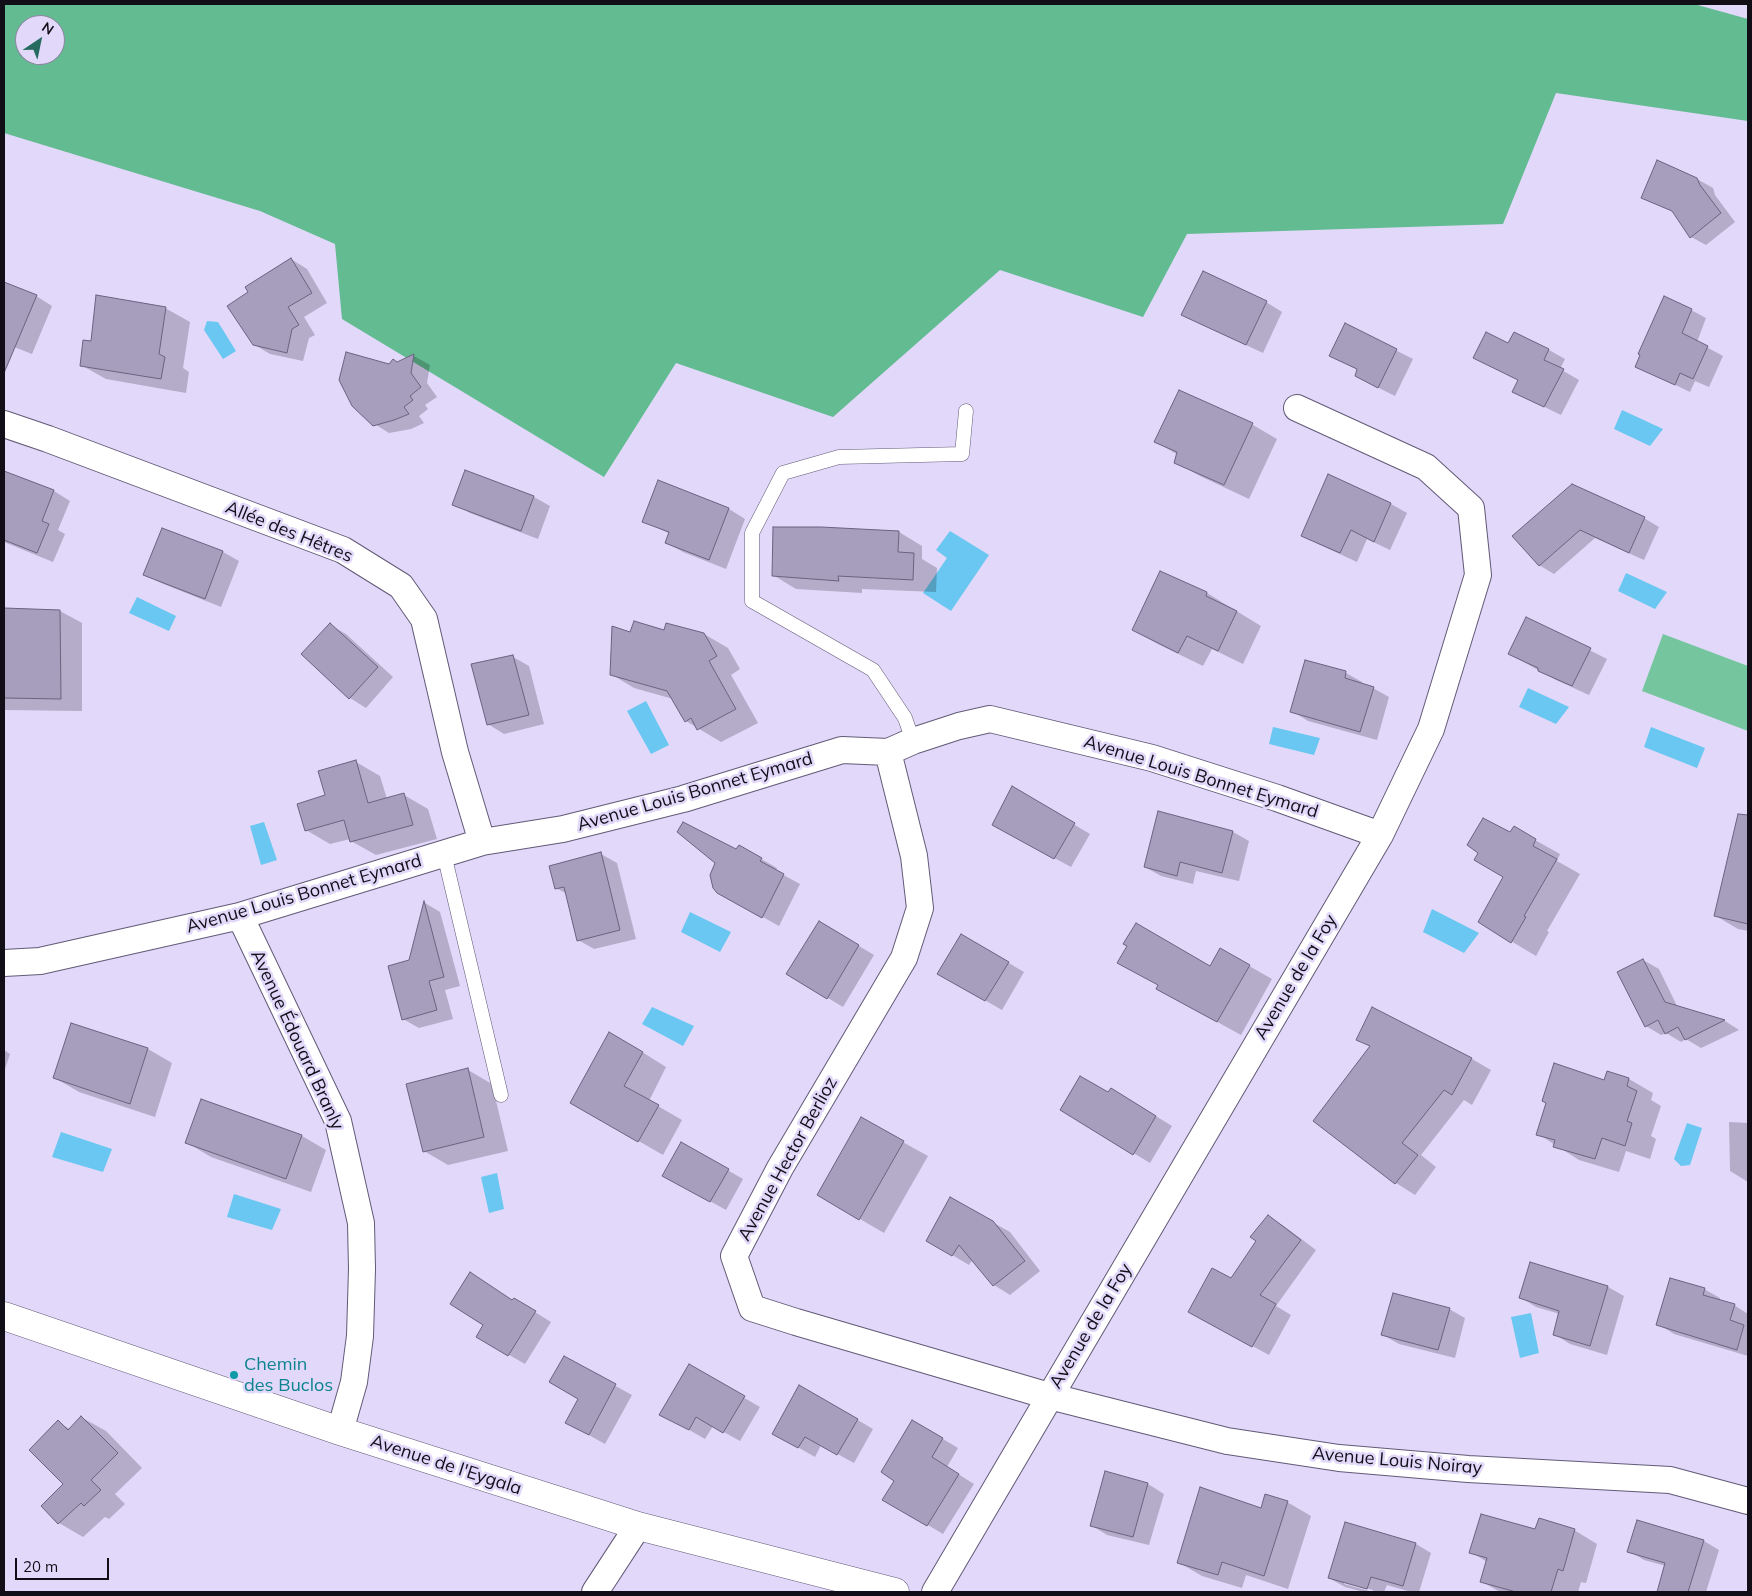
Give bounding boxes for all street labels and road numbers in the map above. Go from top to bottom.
street label: Allée des Hêtres [222,497,356,567]
street label: Avenue Louis Bonnet Eymard [1081,731,1321,823]
street label: Avenue Louis Bonnet Eymard [575,748,815,836]
street label: Avenue Louis Bonnet Eymard [184,850,424,938]
street label: Avenue de la Foy [1250,911,1342,1043]
street label: Avenue Édouard Branly [246,947,348,1133]
street label: Avenue Hector Berlioz [734,1073,842,1245]
street label: Avenue de la Foy [1045,1260,1137,1392]
street label: Avenue de l'Eygala [368,1430,524,1500]
street label: Avenue Louis Noiray [1311,1443,1483,1479]

